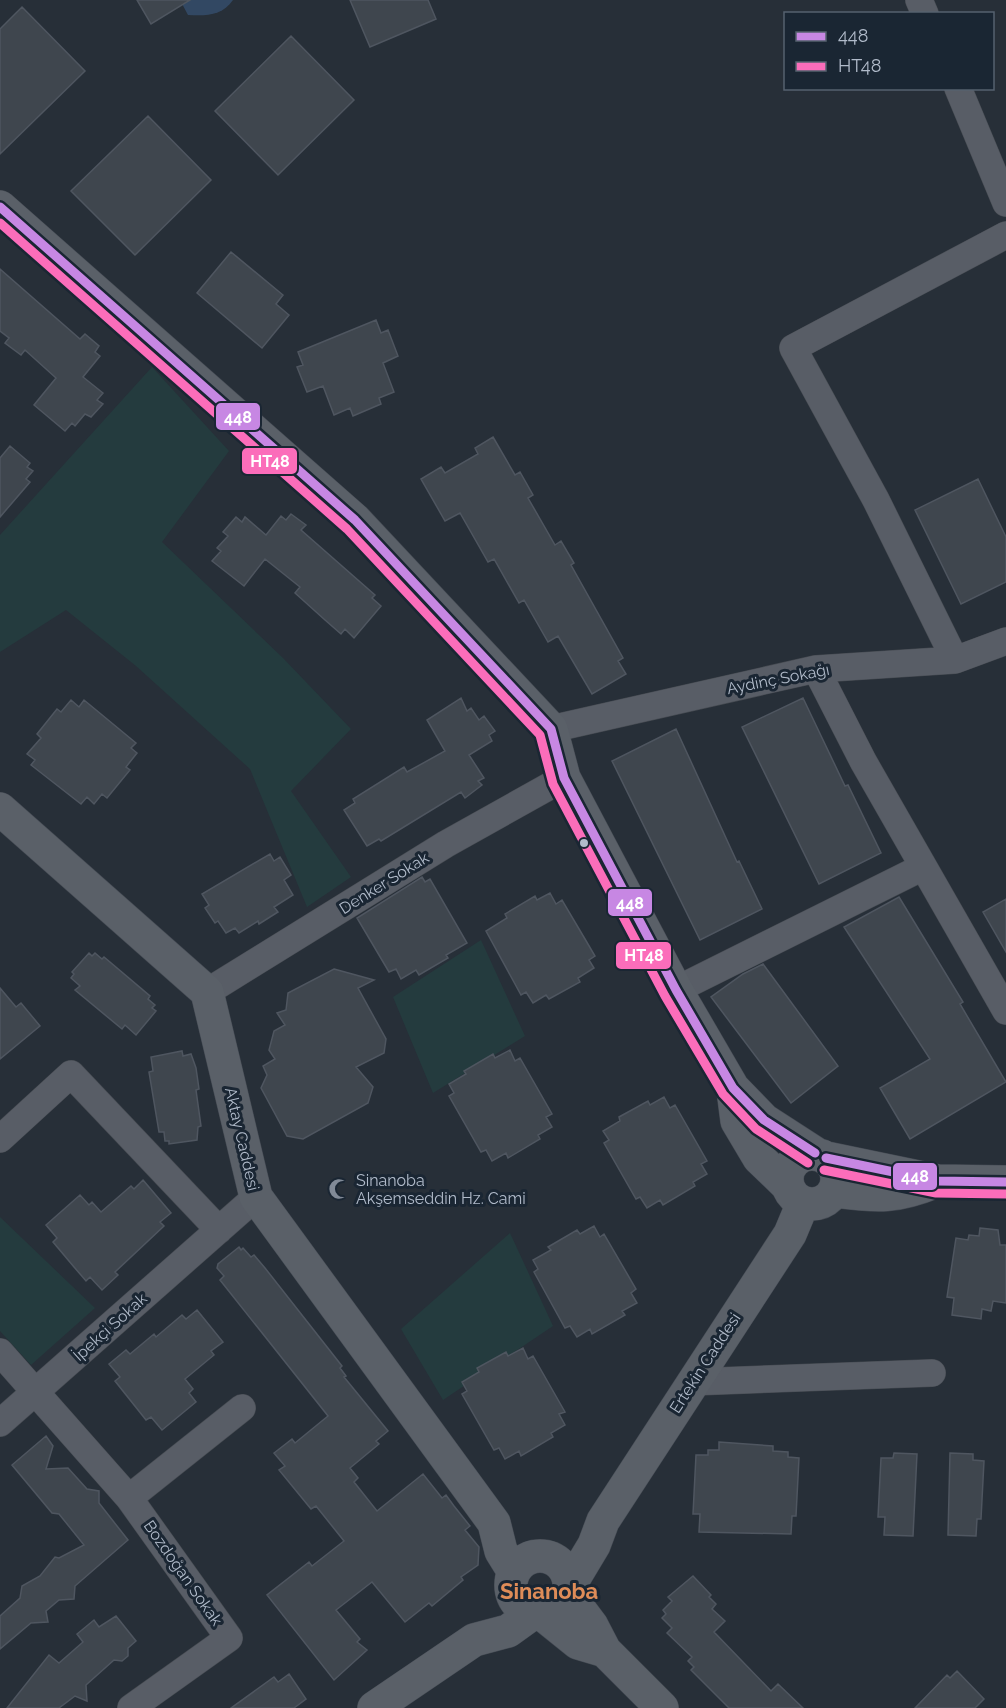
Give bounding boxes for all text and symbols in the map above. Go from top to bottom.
legend [784,12,994,90]
text: 448 [838,25,868,46]
text: HT48 [838,55,881,76]
line badge: 448 [215,402,261,431]
text: 448 [224,408,252,427]
line badge: HT48 [241,447,298,475]
text: HT48 [250,452,290,471]
street label: Aydinç Sokağı [725,660,831,698]
unlabelled marker [578,837,590,849]
street label: Denker Sokak [336,848,433,918]
line badge: 448 [607,888,653,917]
text: 448 [616,894,644,913]
line badge: HT48 [615,941,672,970]
text: HT48 [624,946,664,965]
street label: Aktay Caddesi [221,1085,263,1193]
line badge: 448 [892,1162,938,1191]
text: 448 [901,1167,929,1186]
place label: Sinanoba Akşemseddin Hz. Cami [356,1171,526,1208]
mosque icon: Sinanoba Akşemseddin Hz. Cami [327,1177,351,1201]
street label: İpekçi Sokak [69,1288,151,1365]
street label: Ertekin Caddesi [666,1309,744,1417]
street label: Bozdoğan Sokak [140,1517,227,1630]
district label: Sinanoba [500,1578,598,1604]

